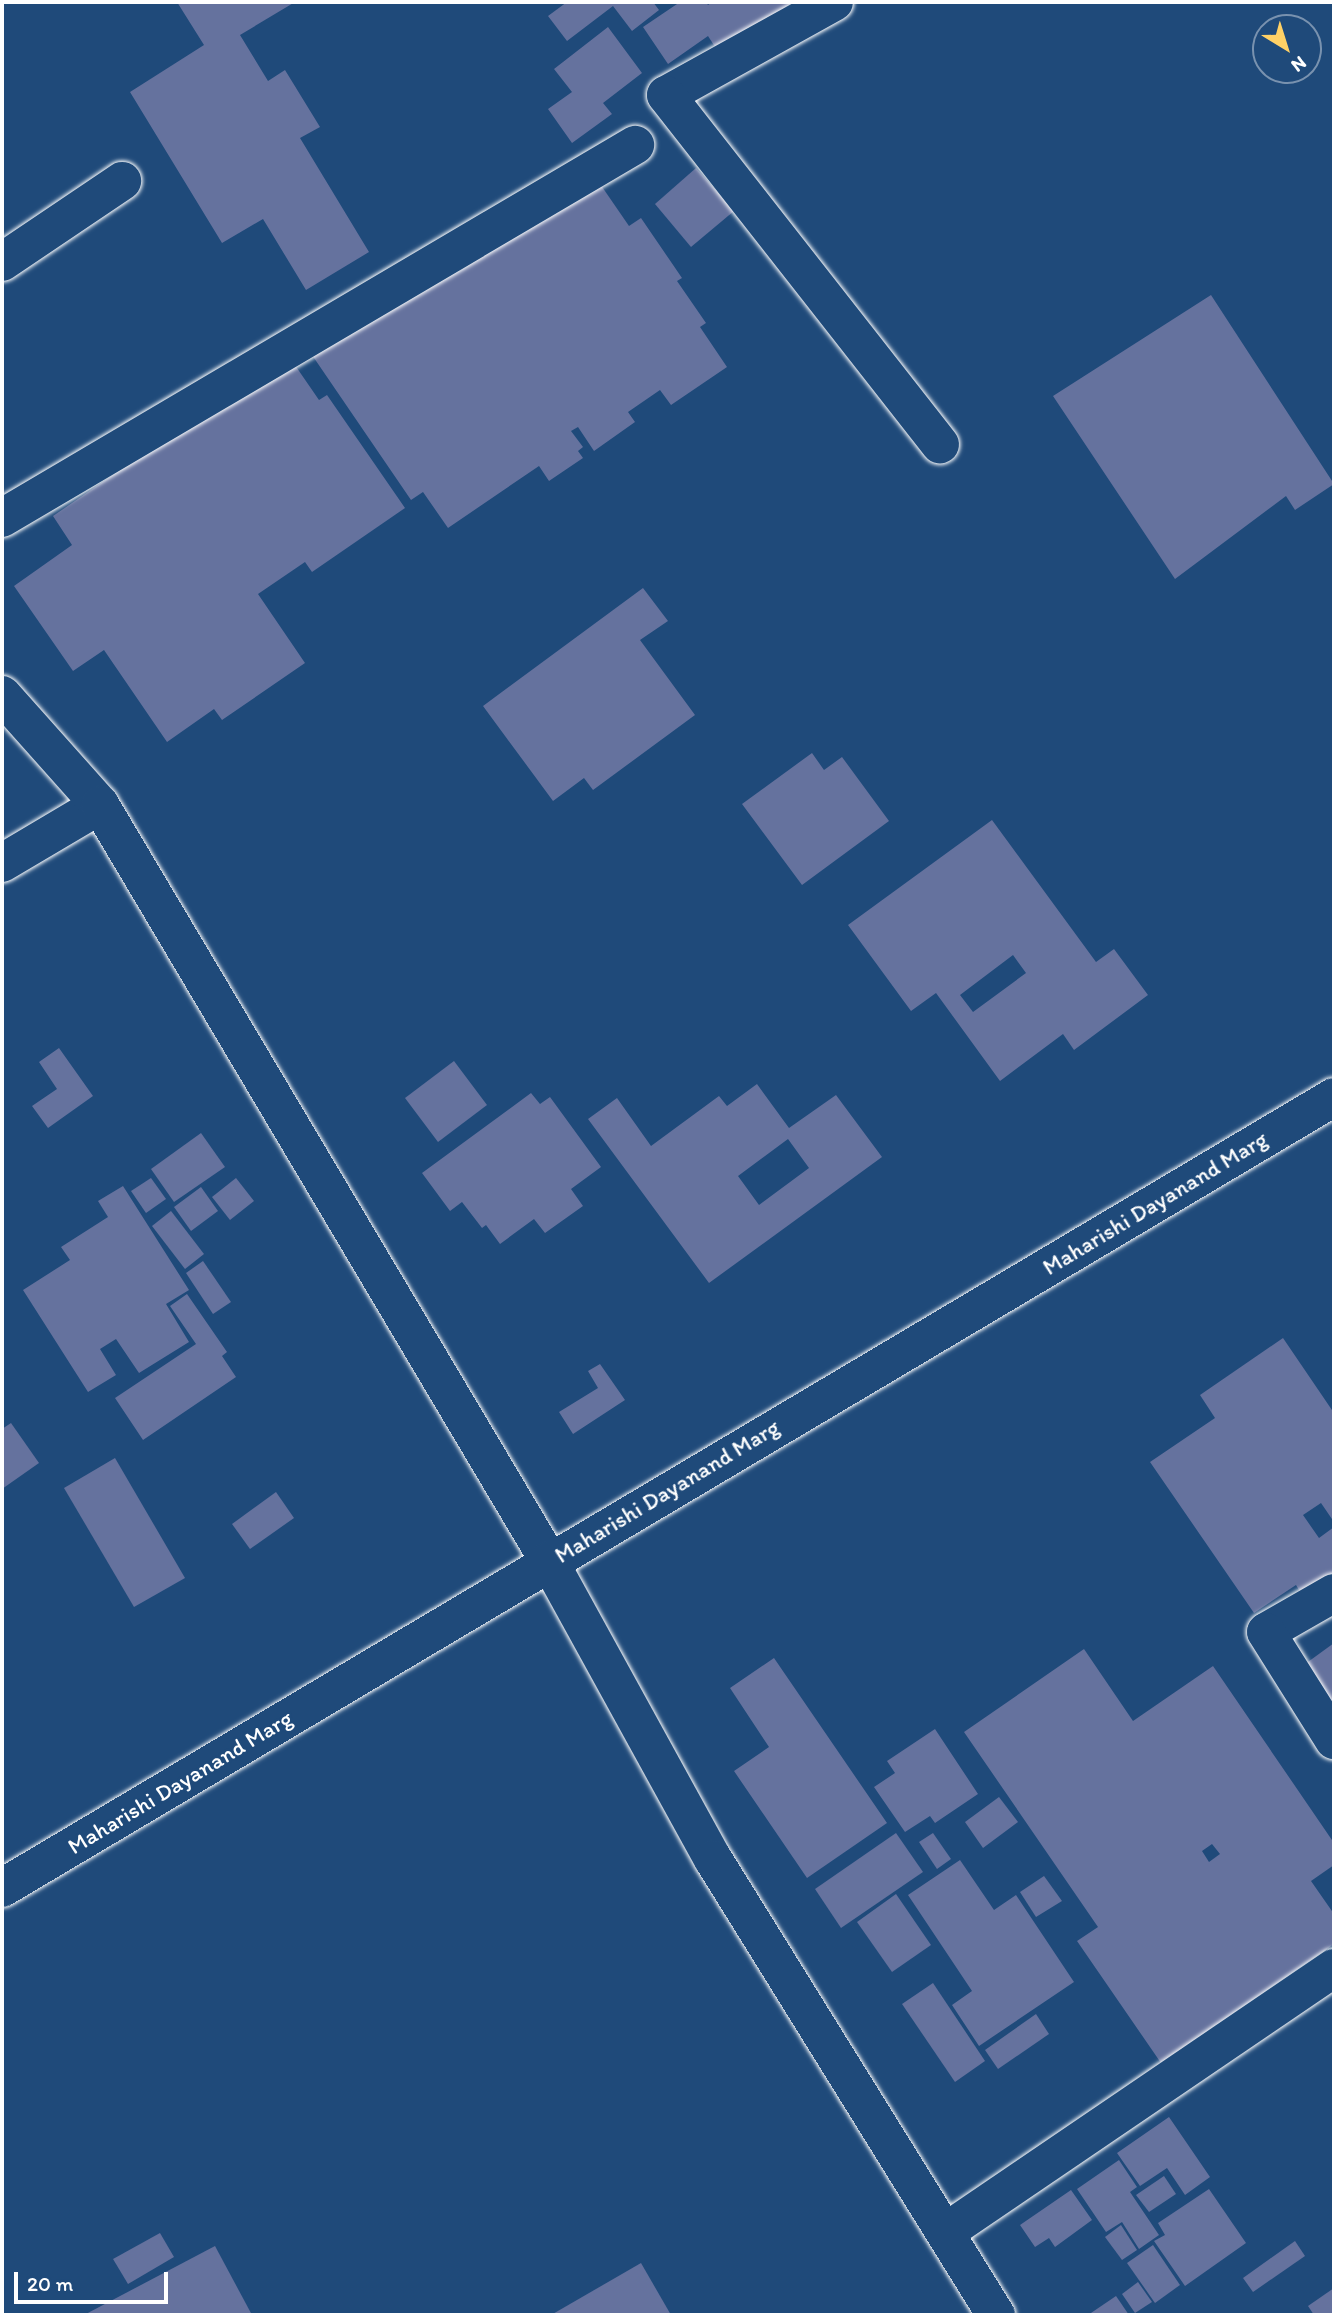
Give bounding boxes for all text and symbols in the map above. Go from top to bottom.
north arrow [1252,14,1322,84]
text: N [1287,51,1311,77]
street label: Maharishi Dayanand Marg [1038,1125,1272,1281]
street label: Maharishi Dayanand Marg [550,1413,784,1569]
street label: Maharishi Dayanand Marg [63,1704,297,1860]
scale bar [18,2258,172,2302]
text: 20 m [27,2271,73,2296]

